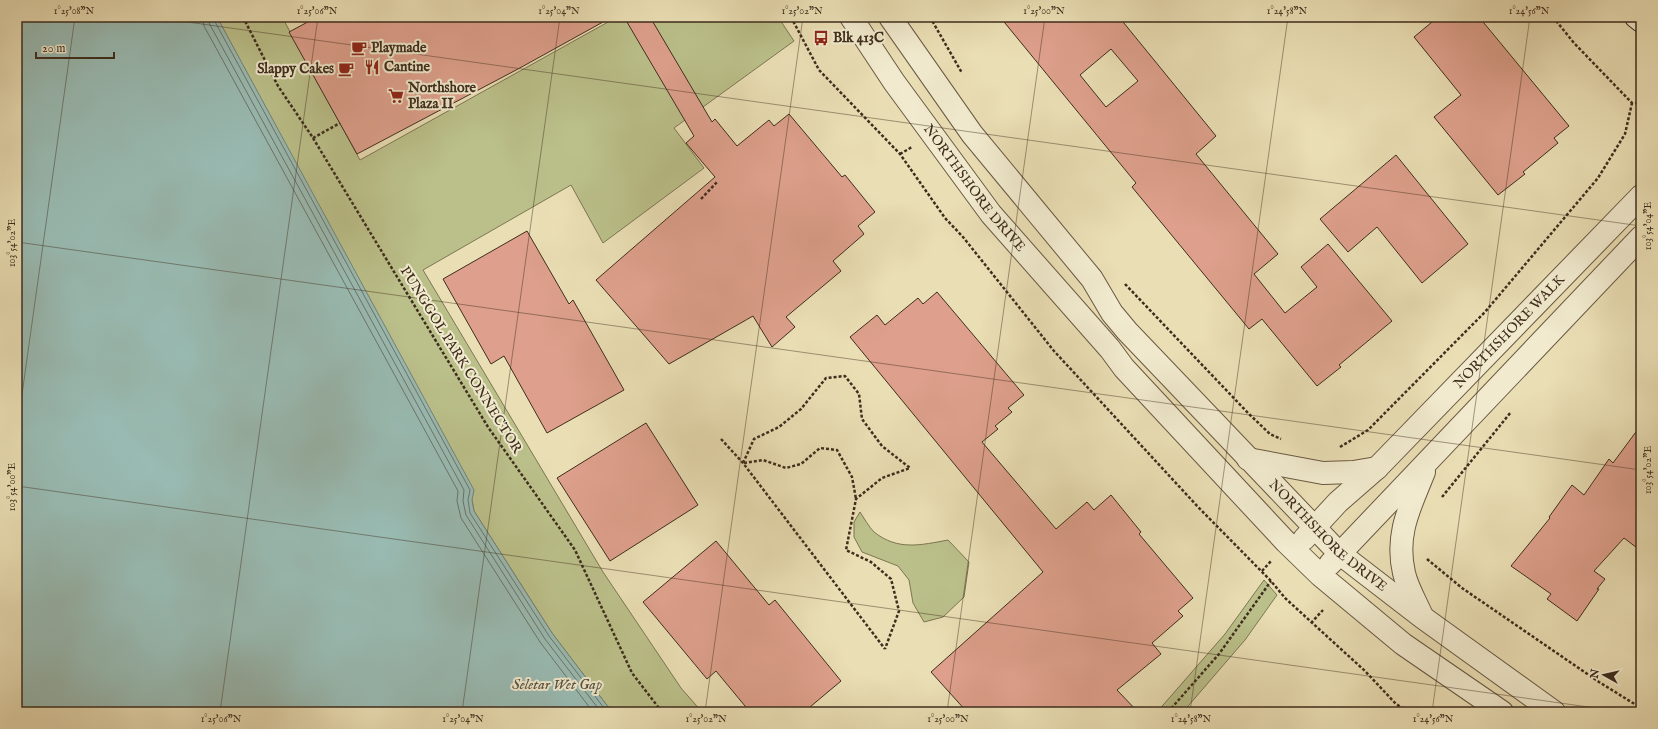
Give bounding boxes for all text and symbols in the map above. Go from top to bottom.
text: 1°25'08"N [54,5,95,18]
text: 1°25'06"N [297,5,338,18]
text: 1°25'04"N [538,5,580,18]
text: 1°25'02"N [781,5,823,18]
text: 1°25'00"N [1023,5,1065,18]
text: 1°24'58"N [1267,5,1308,18]
text: 1°24'56"N [1509,5,1550,18]
bus stop icon: Blk 413C [812,29,830,47]
place label: Blk 413C [833,29,884,47]
scale bar [36,34,114,60]
cafe icon: Playmade [350,39,368,57]
place label: Playmade [371,39,427,57]
text: 20 m [42,41,65,56]
restaurant icon: Cantine [363,58,381,76]
place label: Cantine [384,58,430,76]
place label: Slappy Cakes [257,60,334,78]
cafe icon: Slappy Cakes [337,60,355,78]
place label: Northshore Plaza II [407,79,477,113]
supermarket icon: Northshore Plaza II [387,87,405,105]
street label: NORTHSHORE DRIVE [919,121,1029,256]
text: 103°54'04"E [1642,202,1655,250]
text: 103°54'02"E [6,219,19,267]
street label: PUNGGOL PARK CONNECTOR [396,263,526,457]
street label: NORTHSHORE WALK [1450,270,1569,392]
text: 103°54'02"E [1642,446,1655,494]
text: 103°54'00"E [6,463,19,511]
street label: NORTHSHORE DRIVE [1265,476,1391,596]
north arrow [1584,655,1624,695]
text: N [1587,668,1603,680]
water label: Seletar Wet Gap [512,675,602,694]
text: 1°25'06"N [201,713,242,726]
text: 1°25'04"N [442,713,484,726]
text: 1°25'02"N [685,713,727,726]
text: 1°25'00"N [927,713,969,726]
text: 1°24'58"N [1171,713,1212,726]
text: 1°24'56"N [1413,713,1454,726]

